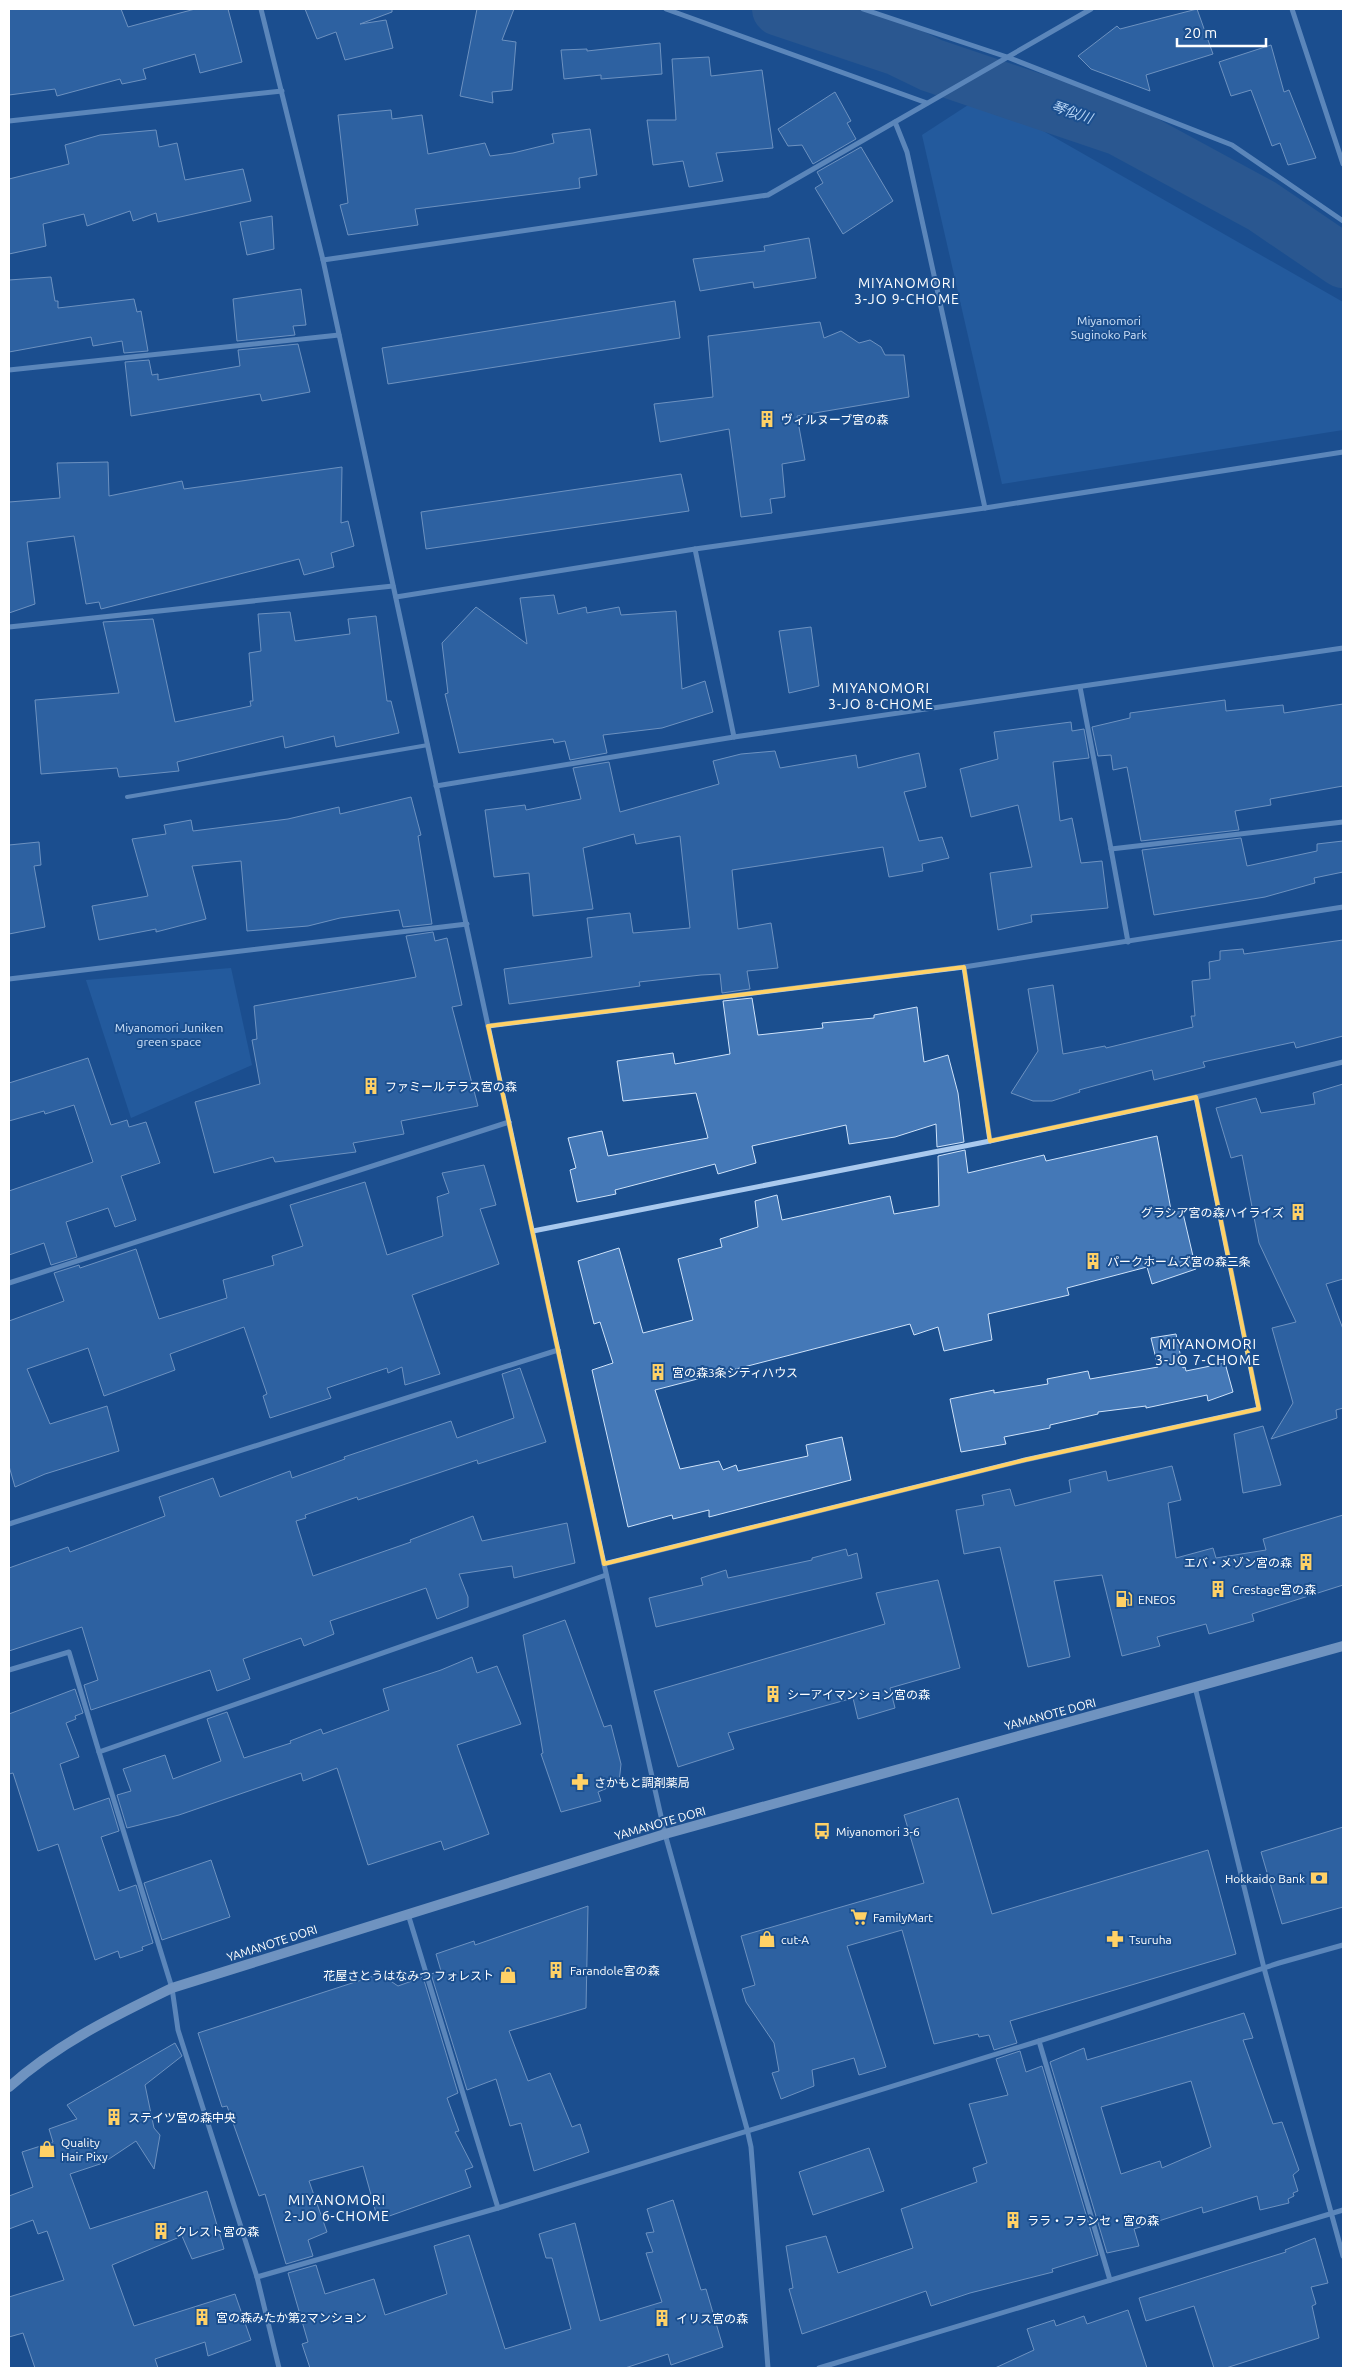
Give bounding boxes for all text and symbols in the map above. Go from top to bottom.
scale bar [1177,15,1266,47]
text: 20 m [1184,24,1217,41]
water label: 琴似川 [1050,98,1096,127]
district label: MIYANOMORI 3-JO 9-CHOME [854,275,960,307]
park label: Miyanomori Suginoko Park [1071,314,1147,341]
building icon: ヴィルヌーブ宮の森 [757,409,777,429]
place label: ヴィルヌーブ宮の森 [781,413,888,426]
district label: MIYANOMORI 3-JO 8-CHOME [828,680,934,712]
park label: Miyanomori Juniken green space [115,1021,223,1048]
building icon: ファミールテラス宮の森 [361,1076,381,1096]
place label: ファミールテラス宮の森 [385,1080,517,1093]
building icon: グラシア宮の森ハイライズ [1288,1202,1308,1222]
place label: グラシア宮の森ハイライズ [1141,1206,1284,1219]
building icon: パークホームズ宮の森三条 [1083,1251,1103,1271]
place label: パークホームズ宮の森三条 [1107,1255,1251,1268]
district label: MIYANOMORI 3-JO 7-CHOME [1155,1336,1261,1368]
building icon: 宮の森3条シティハウス [648,1362,668,1382]
place label: 宮の森3条シティハウス [672,1366,798,1379]
building icon: エバ・メゾン宮の森 [1296,1552,1316,1572]
place label: エバ・メゾン宮の森 [1184,1556,1292,1569]
building icon: Crestage宮の森 [1208,1579,1228,1599]
place label: Crestage宮の森 [1232,1583,1316,1596]
fuel station icon: ENEOS [1114,1589,1134,1609]
place label: ENEOS [1138,1593,1175,1606]
building icon: シーアイマンション宮の森 [763,1684,783,1704]
place label: シーアイマンション宮の森 [787,1688,930,1701]
street label: YAMANOTE DORI [1003,1696,1097,1732]
pharmacy icon: さかもと調剤薬局 [570,1772,590,1792]
place label: さかもと調剤薬局 [594,1776,690,1789]
street label: YAMANOTE DORI [613,1804,707,1842]
bus stop icon: Miyanomori 3-6 [812,1821,832,1841]
place label: Miyanomori 3-6 [836,1825,920,1838]
bank icon: Hokkaido Bank [1309,1868,1329,1888]
place label: Hokkaido Bank [1225,1872,1305,1885]
supermarket icon: FamilyMart [849,1907,869,1927]
place label: FamilyMart [873,1911,933,1924]
street label: YAMANOTE DORI [225,1922,319,1964]
shop icon: cut-A [757,1929,777,1949]
pharmacy icon: Tsuruha [1105,1929,1125,1949]
place label: cut-A [781,1933,809,1946]
place label: Tsuruha [1129,1933,1172,1946]
building icon: Farandole宮の森 [546,1960,566,1980]
place label: Farandole宮の森 [570,1964,659,1977]
shop icon: 花屋さとうはなみつ フォレスト [498,1965,518,1985]
place label: 花屋さとうはなみつ フォレスト [323,1969,494,1982]
building icon: ステイツ宮の森中央 [104,2107,124,2127]
place label: ステイツ宮の森中央 [128,2111,236,2124]
place label: Quality Hair Pixy [61,2136,108,2163]
shop icon: Quality Hair Pixy [37,2139,57,2159]
district label: MIYANOMORI 2-JO 6-CHOME [284,2192,390,2224]
building icon: ララ・フランセ・宮の森 [1003,2210,1023,2230]
place label: ララ・フランセ・宮の森 [1027,2214,1159,2227]
building icon: クレスト宮の森 [151,2221,171,2241]
place label: クレスト宮の森 [175,2225,259,2238]
building icon: 宮の森みたか第2マンション [192,2307,212,2327]
building icon: イリス宮の森 [652,2308,672,2328]
place label: 宮の森みたか第2マンション [216,2311,367,2324]
place label: イリス宮の森 [676,2312,748,2325]

